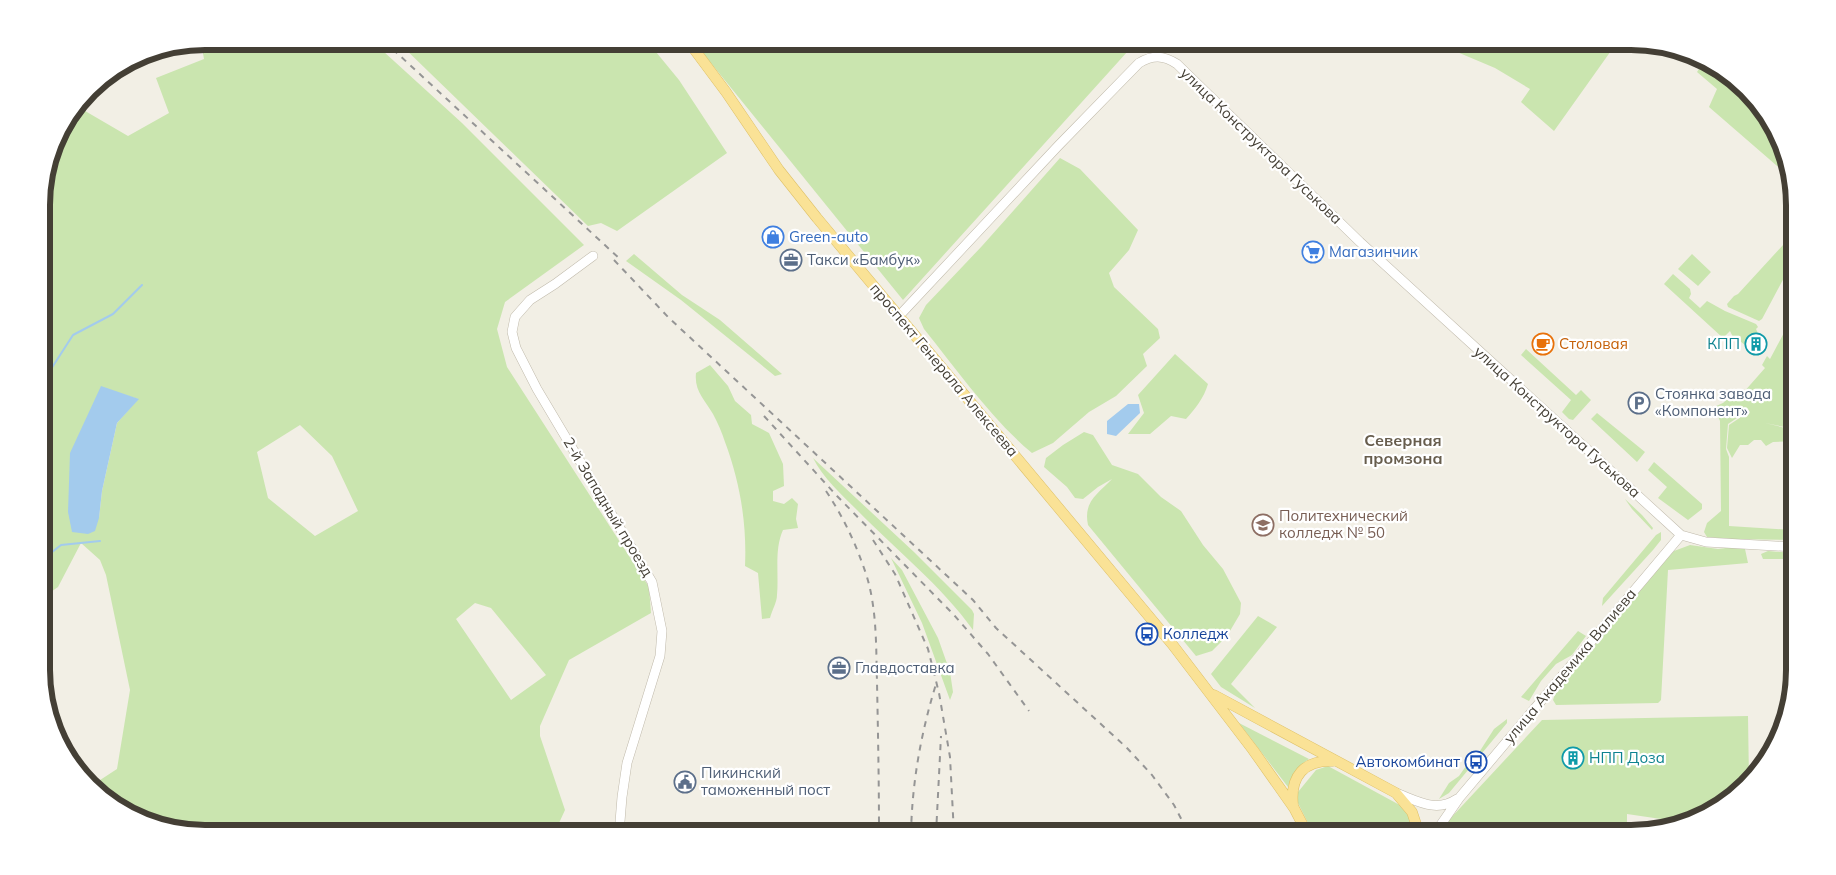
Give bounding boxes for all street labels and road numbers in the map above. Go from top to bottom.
street label: улица Конструктора Гуськова [1176,63,1346,228]
street label: проспект Генерала Алексеева [866,279,1023,460]
street label: улица Конструктора Гуськова [1470,342,1645,501]
street label: 2-й Западный проезд [559,434,658,580]
street label: улица Академика Валиева [1499,584,1640,747]

